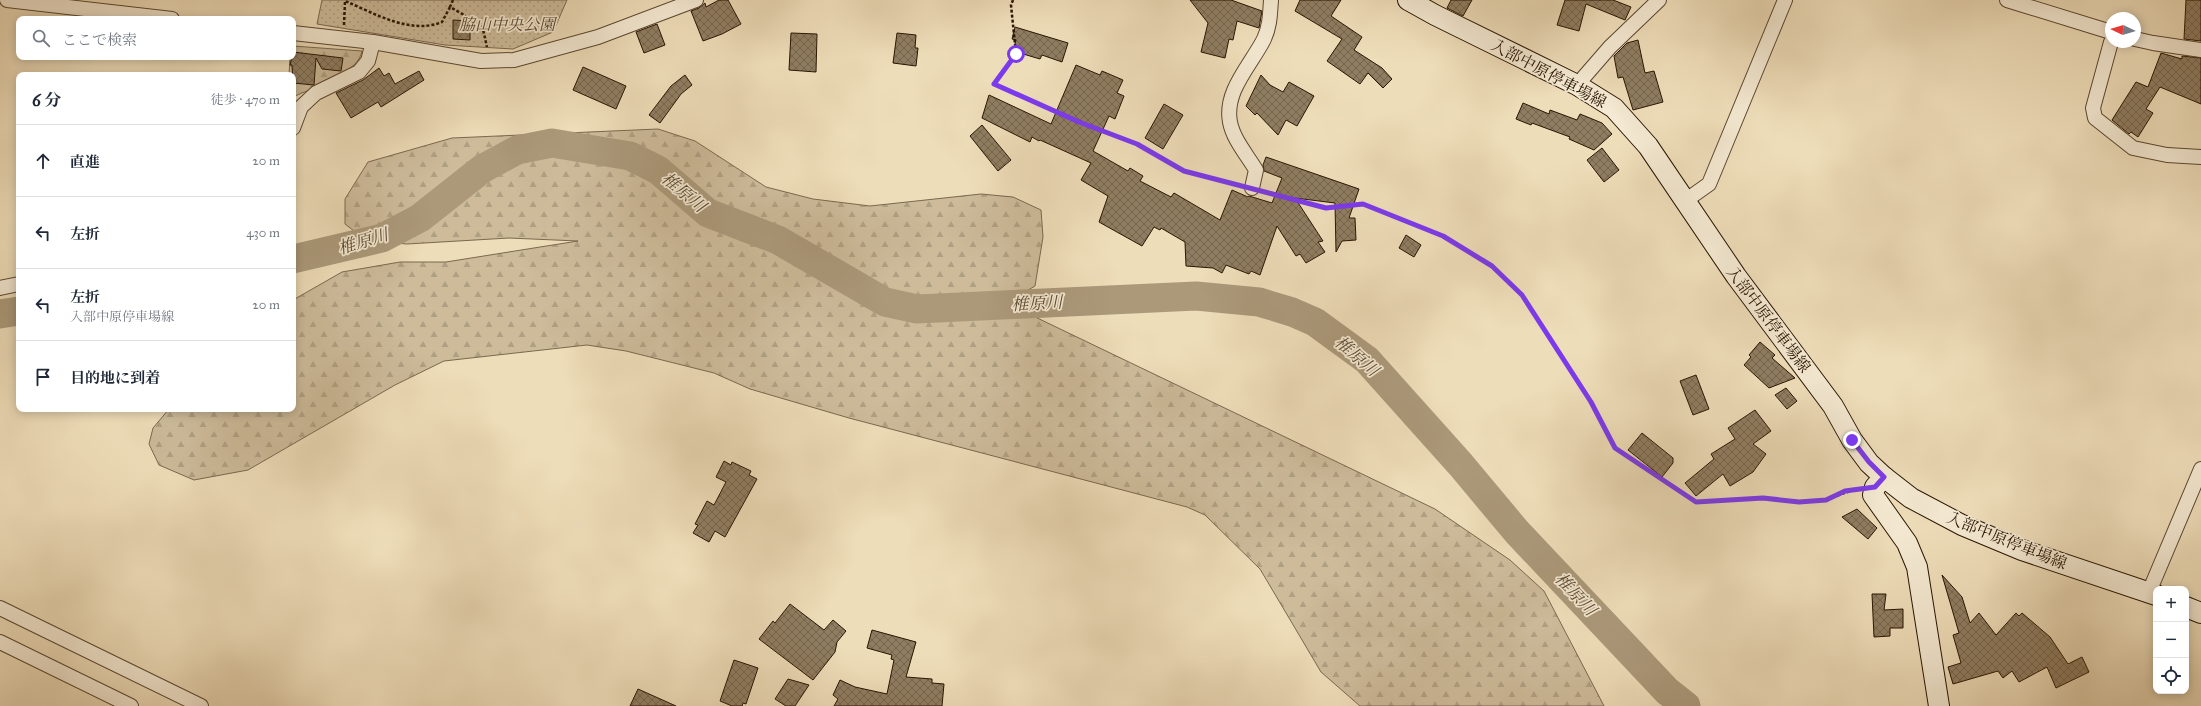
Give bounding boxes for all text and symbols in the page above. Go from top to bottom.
north arrow [2105,12,2141,48]
park label: 脇山中央公園 [459,15,558,34]
search box [16,16,296,60]
icon: search [30,27,52,49]
text: ここで検索 [62,31,137,49]
street label: 入部中原停車場線 [1488,35,1610,112]
route start [1007,45,1025,63]
text: 6 分 [32,90,61,111]
text: 徒歩 · 470 m [211,92,280,108]
icon: ahead [32,150,54,172]
text: 直進 [70,153,100,171]
text: 20 m [252,153,280,169]
water label: 椎原川 [657,168,711,218]
icon: left [32,222,54,244]
water label: 椎原川 [336,223,393,259]
text: 左折 [70,225,100,243]
text: 430 m [246,225,280,241]
street label: 入部中原停車場線 [1722,262,1815,376]
text: 左折 [70,288,100,306]
water label: 椎原川 [1011,292,1065,315]
icon: left [32,294,54,316]
text: 20 m [252,297,280,313]
text: 入部中原停車場線 [70,309,174,325]
water label: 椎原川 [1331,332,1384,382]
icon: arrive [32,366,54,388]
text: 目的地に到着 [70,369,160,387]
route end [1843,431,1861,449]
street label: 入部中原停車場線 [1944,508,2070,573]
water label: 椎原川 [1551,569,1602,622]
map controls [2153,586,2189,694]
button: + [2153,586,2189,622]
button: − [2153,622,2189,658]
button: locate [2153,658,2189,694]

